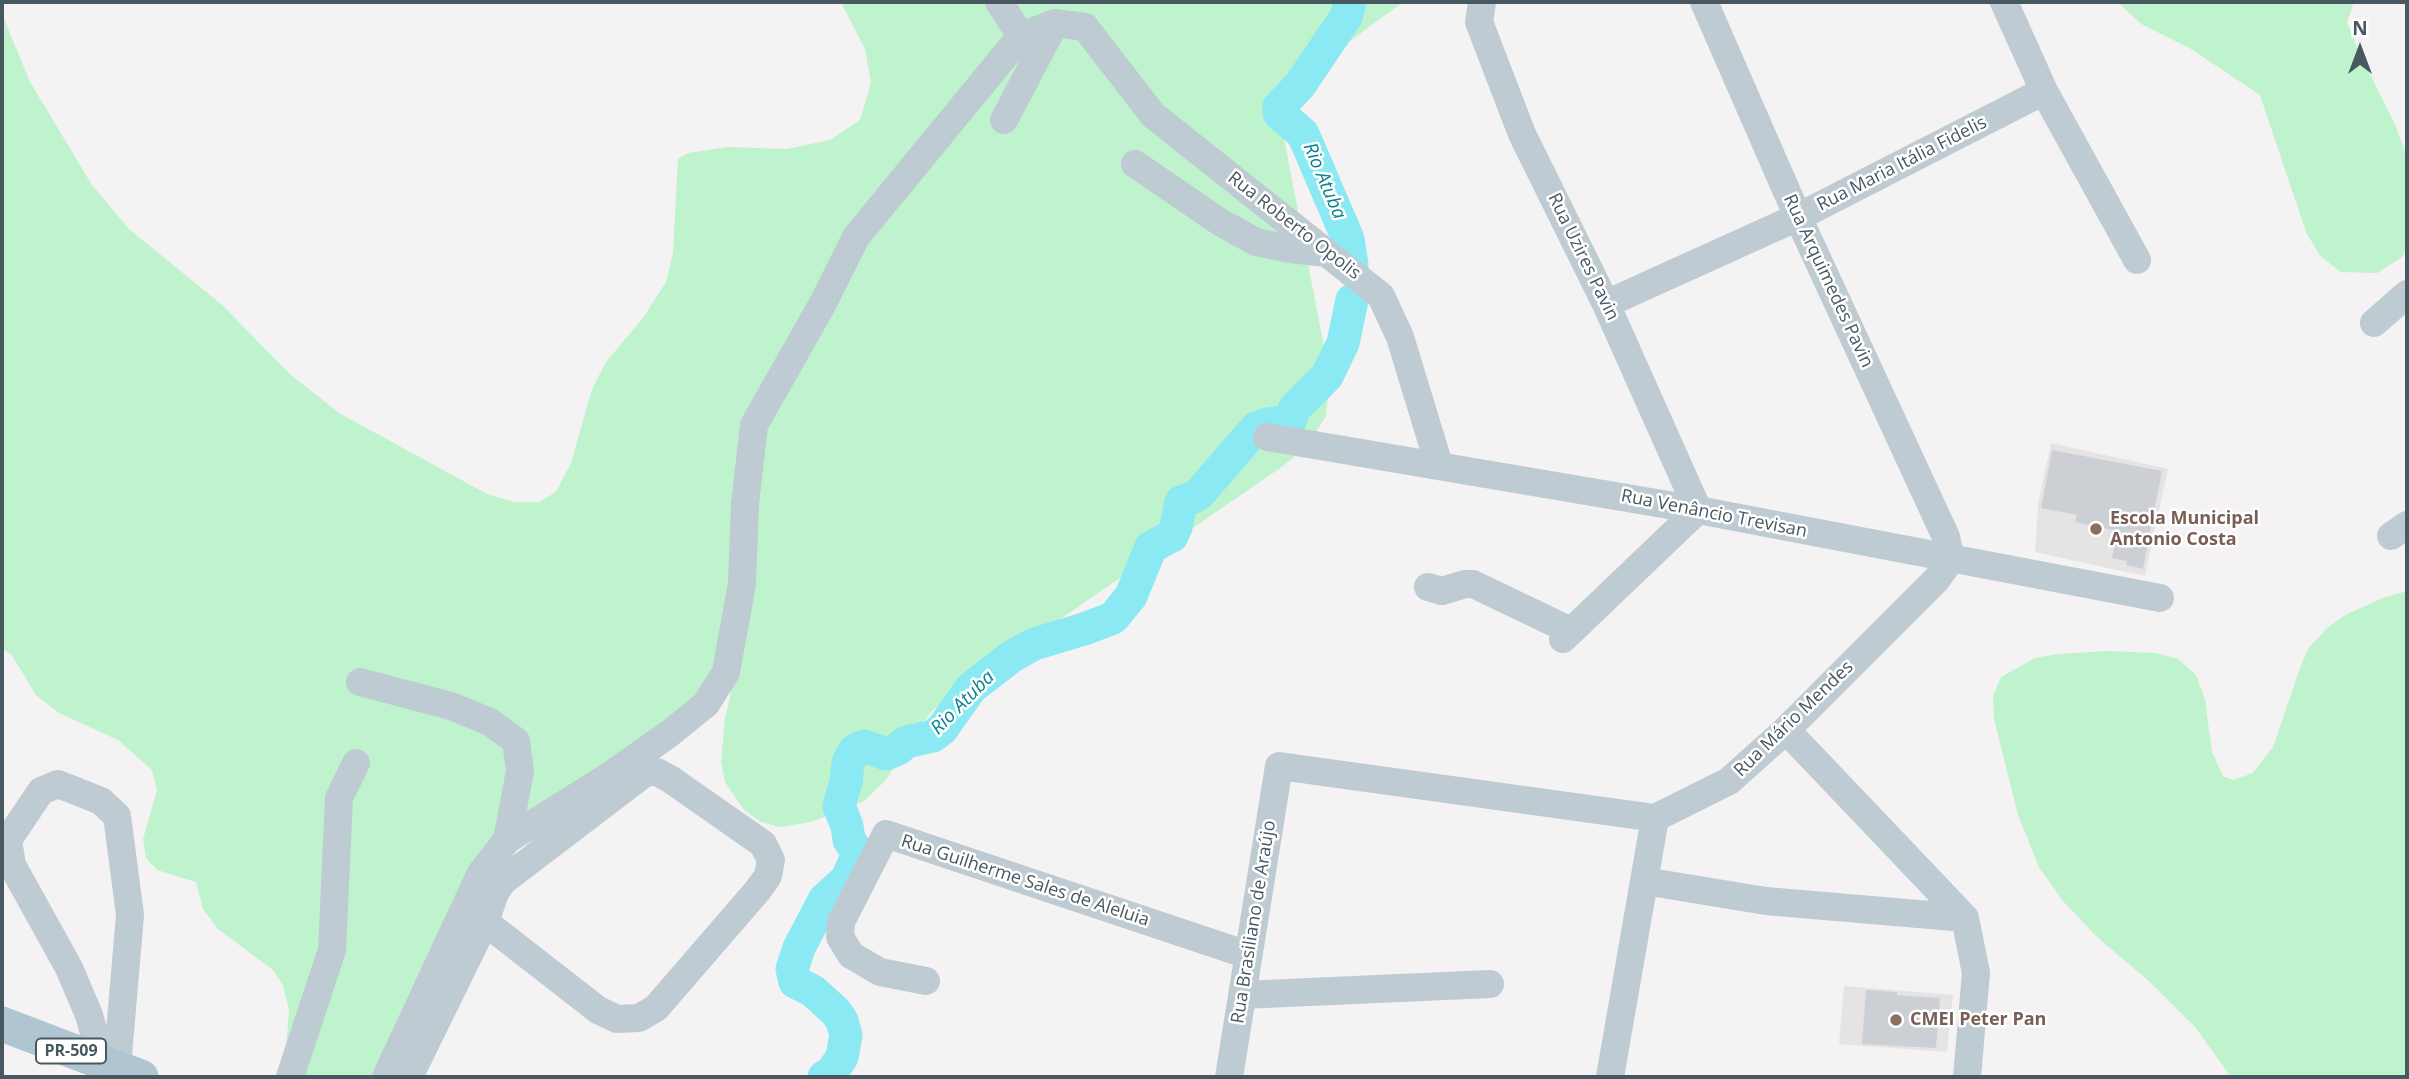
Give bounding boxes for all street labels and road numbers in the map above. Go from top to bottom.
street label: Rua Maria Itália Fidelis [1814,112,1990,216]
street label: Rua Roberto Opolis [1223,167,1365,285]
street label: Rua Uzires Pavin [1543,190,1623,324]
street label: Rua Arquimedes Pavin [1778,191,1878,371]
street label: Rua Venâncio Trevisan [1619,485,1809,543]
street label: Rua Mário Mendes [1730,657,1858,781]
street label: Rua Brasiliano de Araújo [1227,819,1281,1025]
street label: Rua Guilherme Sales de Aleluia [898,831,1152,931]
road number: PR-509 [36,1038,106,1064]

